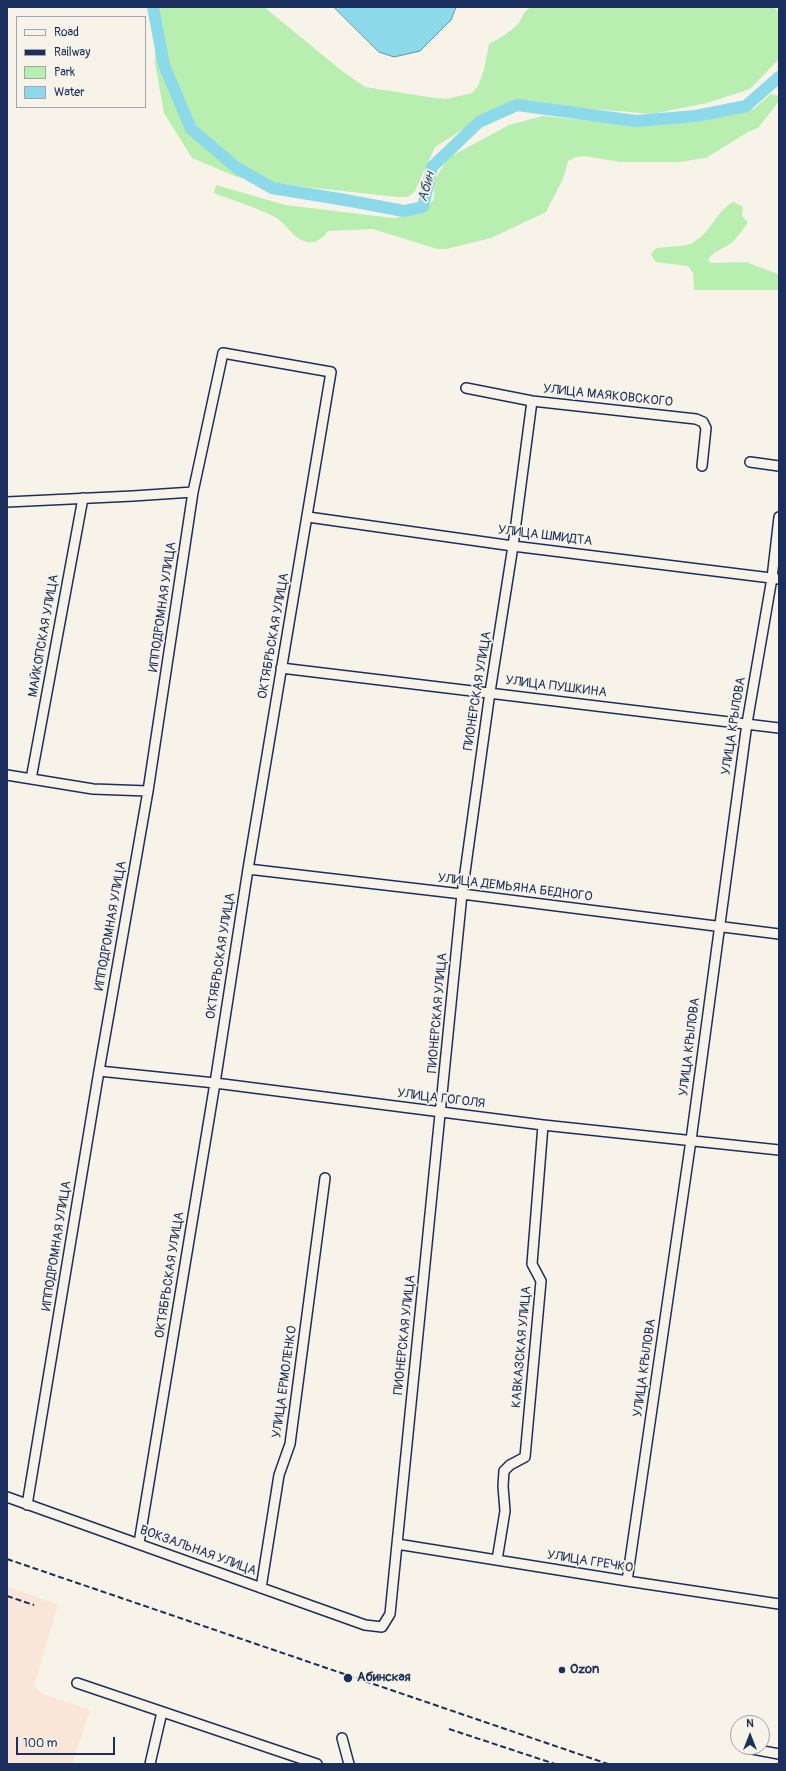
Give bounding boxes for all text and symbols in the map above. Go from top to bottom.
legend [16,16,146,108]
text: Road [54,25,79,40]
text: Railway [54,45,90,60]
text: Park [54,65,75,80]
text: Water [54,85,85,100]
water label: Абин [415,170,439,204]
street label: УЛИЦА МАЯКОВСКОГО [542,381,674,411]
street label: УЛИЦА ШМИДТА [497,522,593,550]
street label: ИППОДРОМНАЯ УЛИЦА [146,541,180,673]
street label: ОКТЯБРЬСКАЯ УЛИЦА [255,572,293,700]
street label: МАЙКОПСКАЯ УЛИЦА [26,573,62,699]
street label: ПИОНЕРСКАЯ УЛИЦА [461,630,495,752]
street label: УЛИЦА ПУШКИНА [504,673,608,701]
street label: УЛИЦА КРЫЛОВА [719,676,749,776]
street label: ИППОДРОМНАЯ УЛИЦА [92,860,130,992]
street label: УЛИЦА ДЕМЬЯНА БЕДНОГО [437,871,593,905]
street label: ОКТЯБРЬСКАЯ УЛИЦА [203,892,239,1020]
street label: ПИОНЕРСКАЯ УЛИЦА [425,952,451,1074]
street label: УЛИЦА КРЫЛОВА [676,997,704,1097]
street label: УЛИЦА ГОГОЛЯ [396,1086,486,1112]
street label: ИППОДРОМНАЯ УЛИЦА [39,1180,75,1312]
street label: ОКТЯБРЬСКАЯ УЛИЦА [152,1211,188,1339]
street label: ПИОНЕРСКАЯ УЛИЦА [391,1274,419,1396]
street label: КАВКАЗСКАЯ УЛИЦА [509,1285,535,1409]
street label: УЛИЦА КРЫЛОВА [630,1318,660,1418]
street label: УЛИЦА ЕРМОЛЕНКО [269,1325,301,1439]
street label: ВОКЗАЛЬНАЯ УЛИЦА [138,1523,258,1579]
street label: УЛИЦА ГРЕЧКО [546,1548,634,1576]
place label: Ozon [570,1662,599,1678]
marker: Ozon [557,1665,567,1675]
place label: Абинская [357,1670,411,1686]
marker: Абинская [342,1672,354,1684]
north arrow [730,1715,770,1755]
text: N [746,1717,754,1730]
scale bar [18,1729,117,1755]
text: 100 m [23,1736,57,1751]

